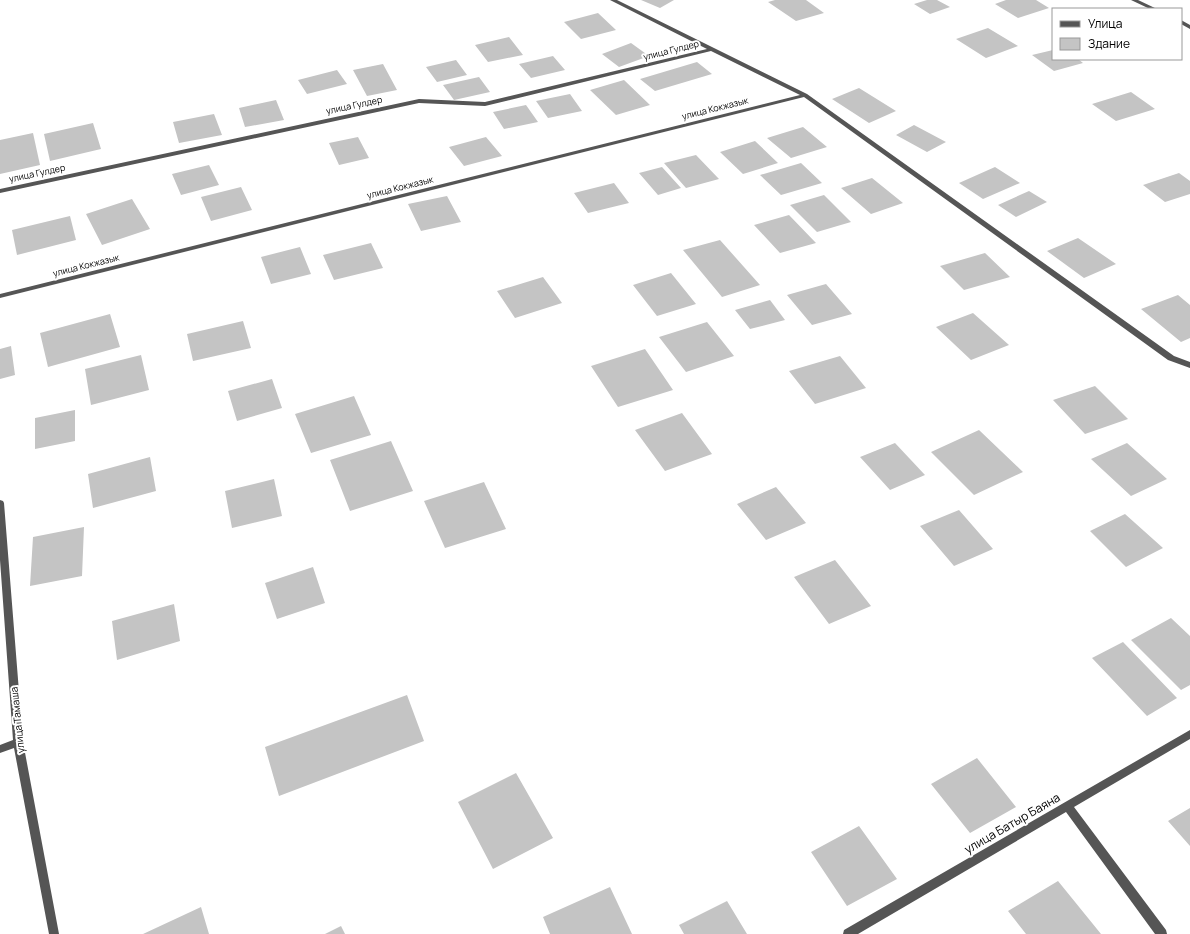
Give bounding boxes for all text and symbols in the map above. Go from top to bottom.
legend [1052,8,1182,60]
text: Улица [1088,15,1122,32]
text: Здание [1088,35,1130,52]
street label: улица Гулдер [642,37,700,63]
street label: улица Гулдер [325,93,383,117]
street label: улица Кокжазык [680,93,750,123]
street label: улица Гулдер [8,161,66,185]
street label: улица Кокжазык [365,172,435,202]
street label: улица Кокжазык [51,250,121,280]
street label: улица Тамаша [7,686,27,754]
street label: улица Батыр Баяна [961,789,1063,857]

